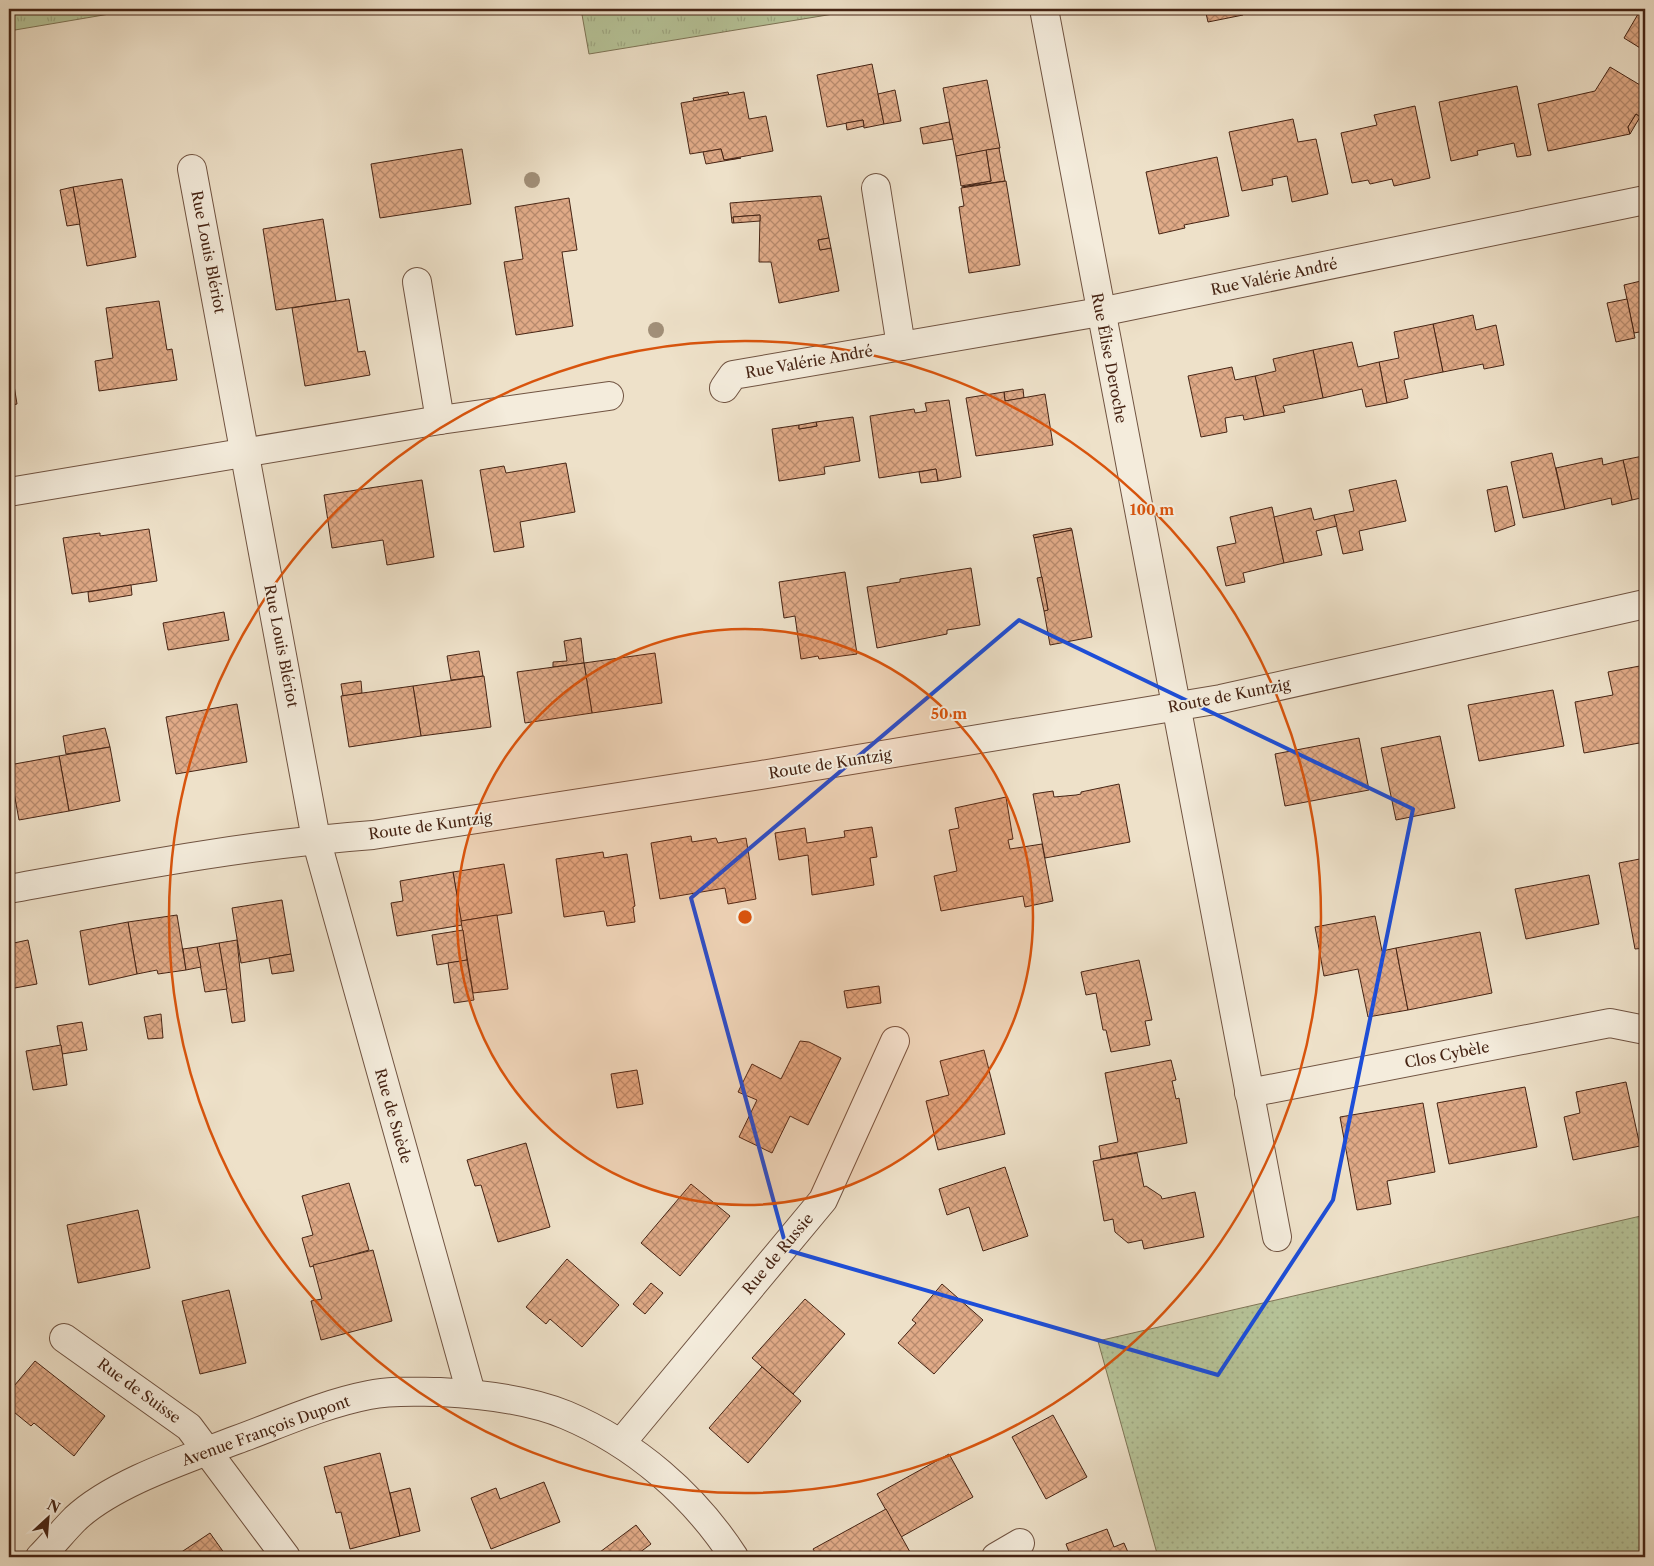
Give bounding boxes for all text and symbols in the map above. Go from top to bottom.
street label: Rue Louis Blériot [187,189,230,316]
street label: Rue Valérie André [1209,254,1339,299]
street label: Rue Élise Deroche [1088,291,1131,425]
street label: Rue Valérie André [744,341,874,382]
text: 100 m [1130,500,1174,519]
street label: Rue Louis Blériot [260,583,303,710]
street label: Route de Kuntzig [1166,674,1292,717]
text: 50 m [931,704,967,723]
street label: Route de Kuntzig [767,744,893,783]
street label: Route de Kuntzig [367,807,493,844]
centre of rings [736,908,754,926]
street label: Clos Cybèle [1403,1037,1491,1072]
street label: Rue de Suède [371,1066,416,1166]
street label: Rue de Russie [738,1209,817,1298]
street label: Rue de Suisse [94,1354,185,1427]
street label: Avenue François Dupont [178,1391,353,1470]
north arrow [22,1494,72,1544]
text: N [44,1496,63,1517]

